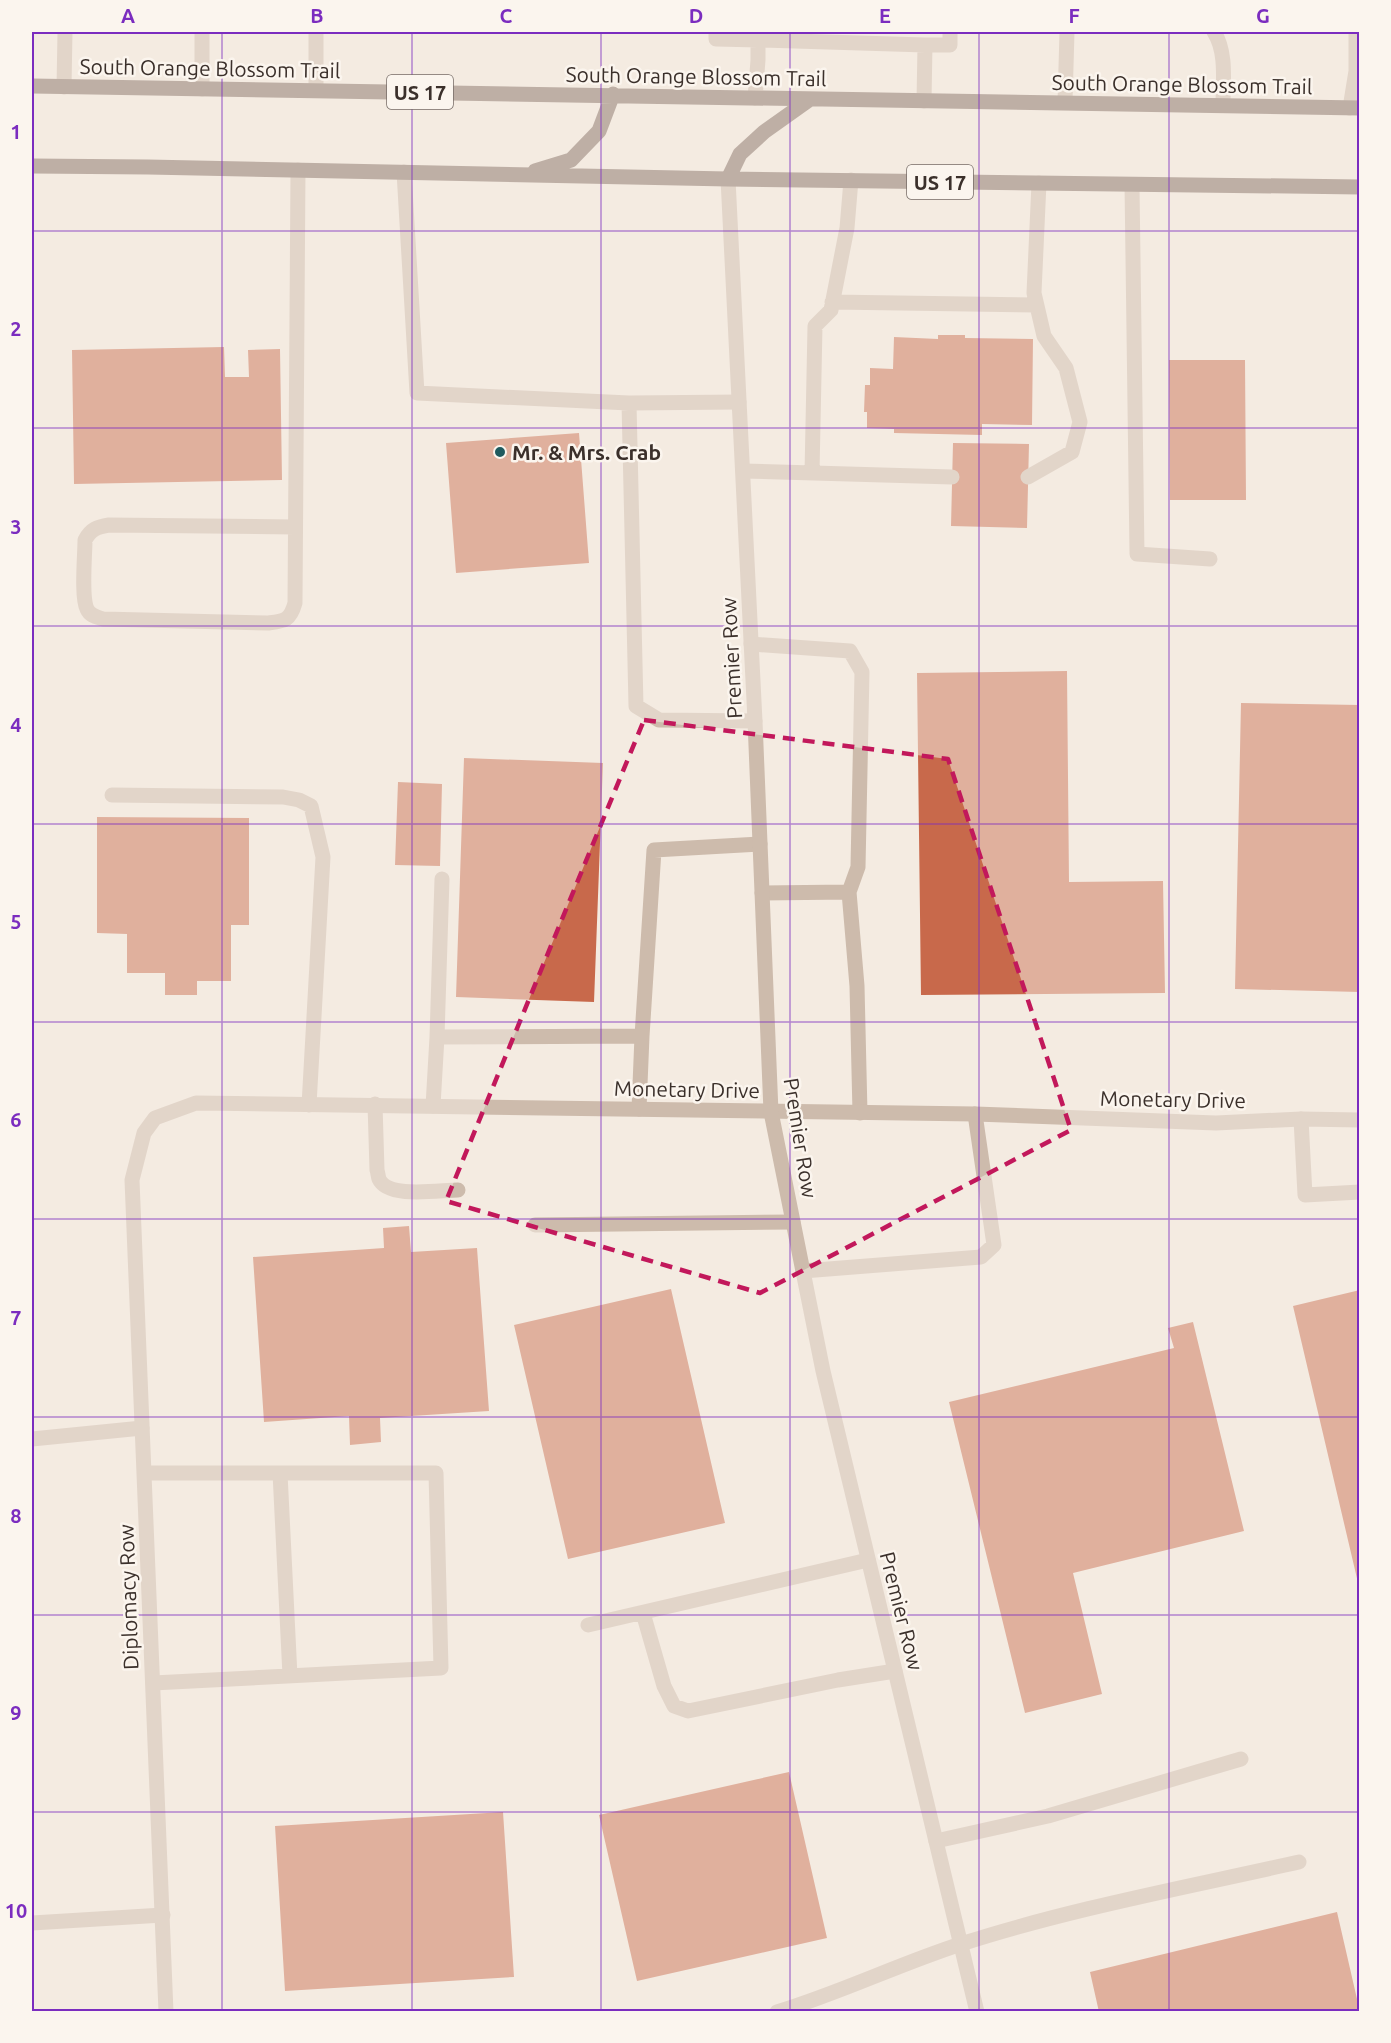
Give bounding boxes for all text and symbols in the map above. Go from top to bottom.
text: A [121,4,135,27]
text: B [310,4,324,27]
text: C [500,4,513,27]
text: D [689,4,703,27]
text: E [879,4,891,27]
text: F [1068,4,1080,27]
text: G [1256,4,1270,27]
street label: South Orange Blossom Trail [79,54,341,82]
street label: South Orange Blossom Trail [565,62,827,90]
street label: South Orange Blossom Trail [1051,70,1313,98]
road number: US 17 [387,75,453,109]
text: 1 [10,120,22,143]
road number: US 17 [907,165,973,199]
text: 2 [10,317,22,340]
place label: Mr. & Mrs. Crab [512,440,661,464]
marker: Mr. & Mrs. Crab [493,445,507,459]
text: 3 [10,515,22,538]
street label: Premier Row [716,597,746,719]
text: 4 [10,713,22,736]
text: 5 [10,910,22,933]
street label: Monetary Drive [614,1076,760,1102]
street label: Premier Row [780,1076,822,1200]
street label: Monetary Drive [1100,1086,1246,1112]
text: 6 [10,1108,22,1131]
text: 7 [10,1306,22,1329]
text: 8 [10,1504,22,1527]
street label: Diplomacy Row [113,1524,143,1670]
street label: Premier Row [876,1549,928,1673]
text: 9 [10,1701,22,1724]
text: 10 [5,1899,27,1922]

